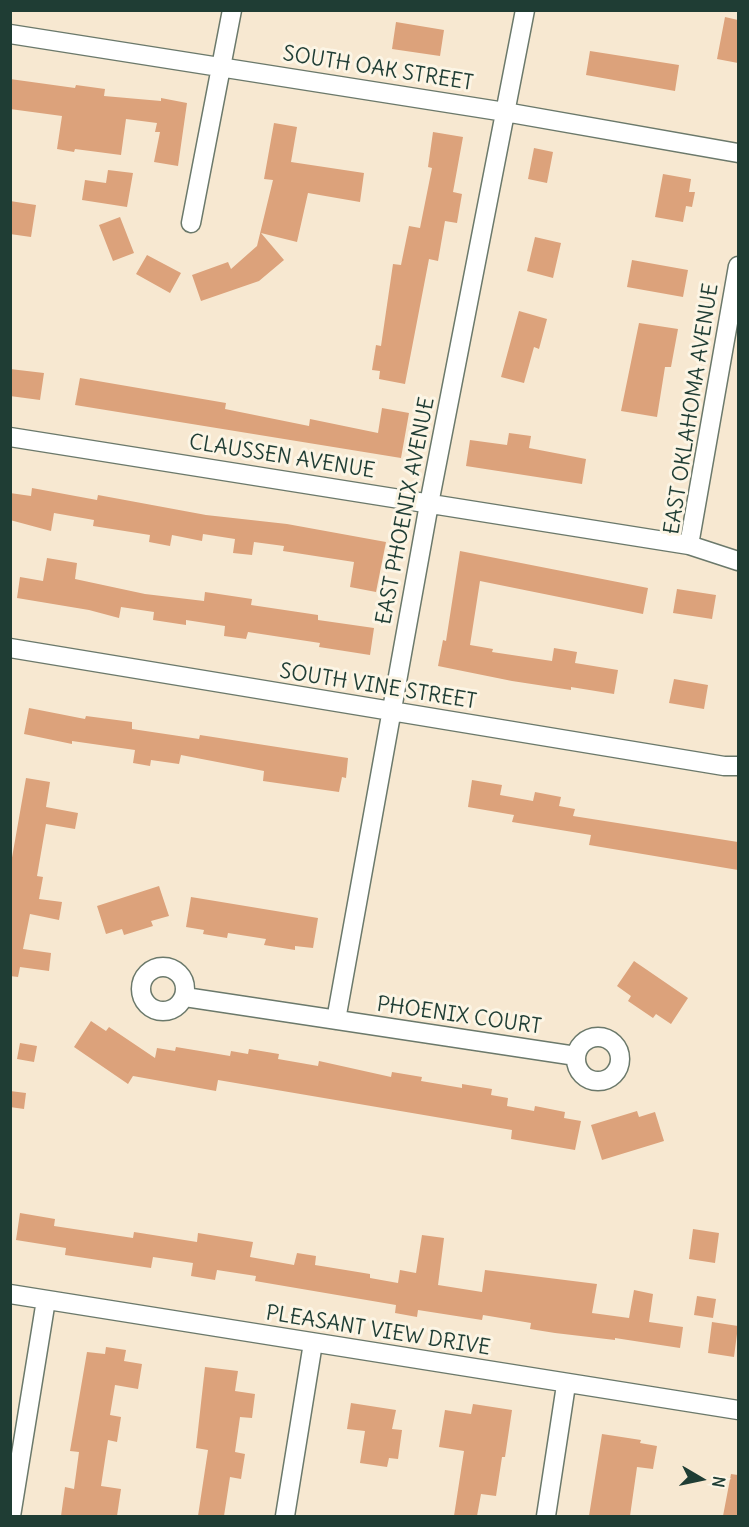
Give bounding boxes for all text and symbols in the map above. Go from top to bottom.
street label: SOUTH OAK STREET [281,41,475,97]
street label: EAST OKLAHOMA AVENUE [660,282,724,536]
street label: EAST PHOENIX AVENUE [372,395,440,627]
street label: CLAUSSEN AVENUE [187,430,377,484]
street label: SOUTH VINE STREET [278,659,478,715]
street label: PHOENIX COURT [375,992,543,1040]
street label: PLEASANT VIEW DRIVE [264,1301,492,1361]
north arrow [671,1449,731,1509]
text: N [708,1475,730,1489]

